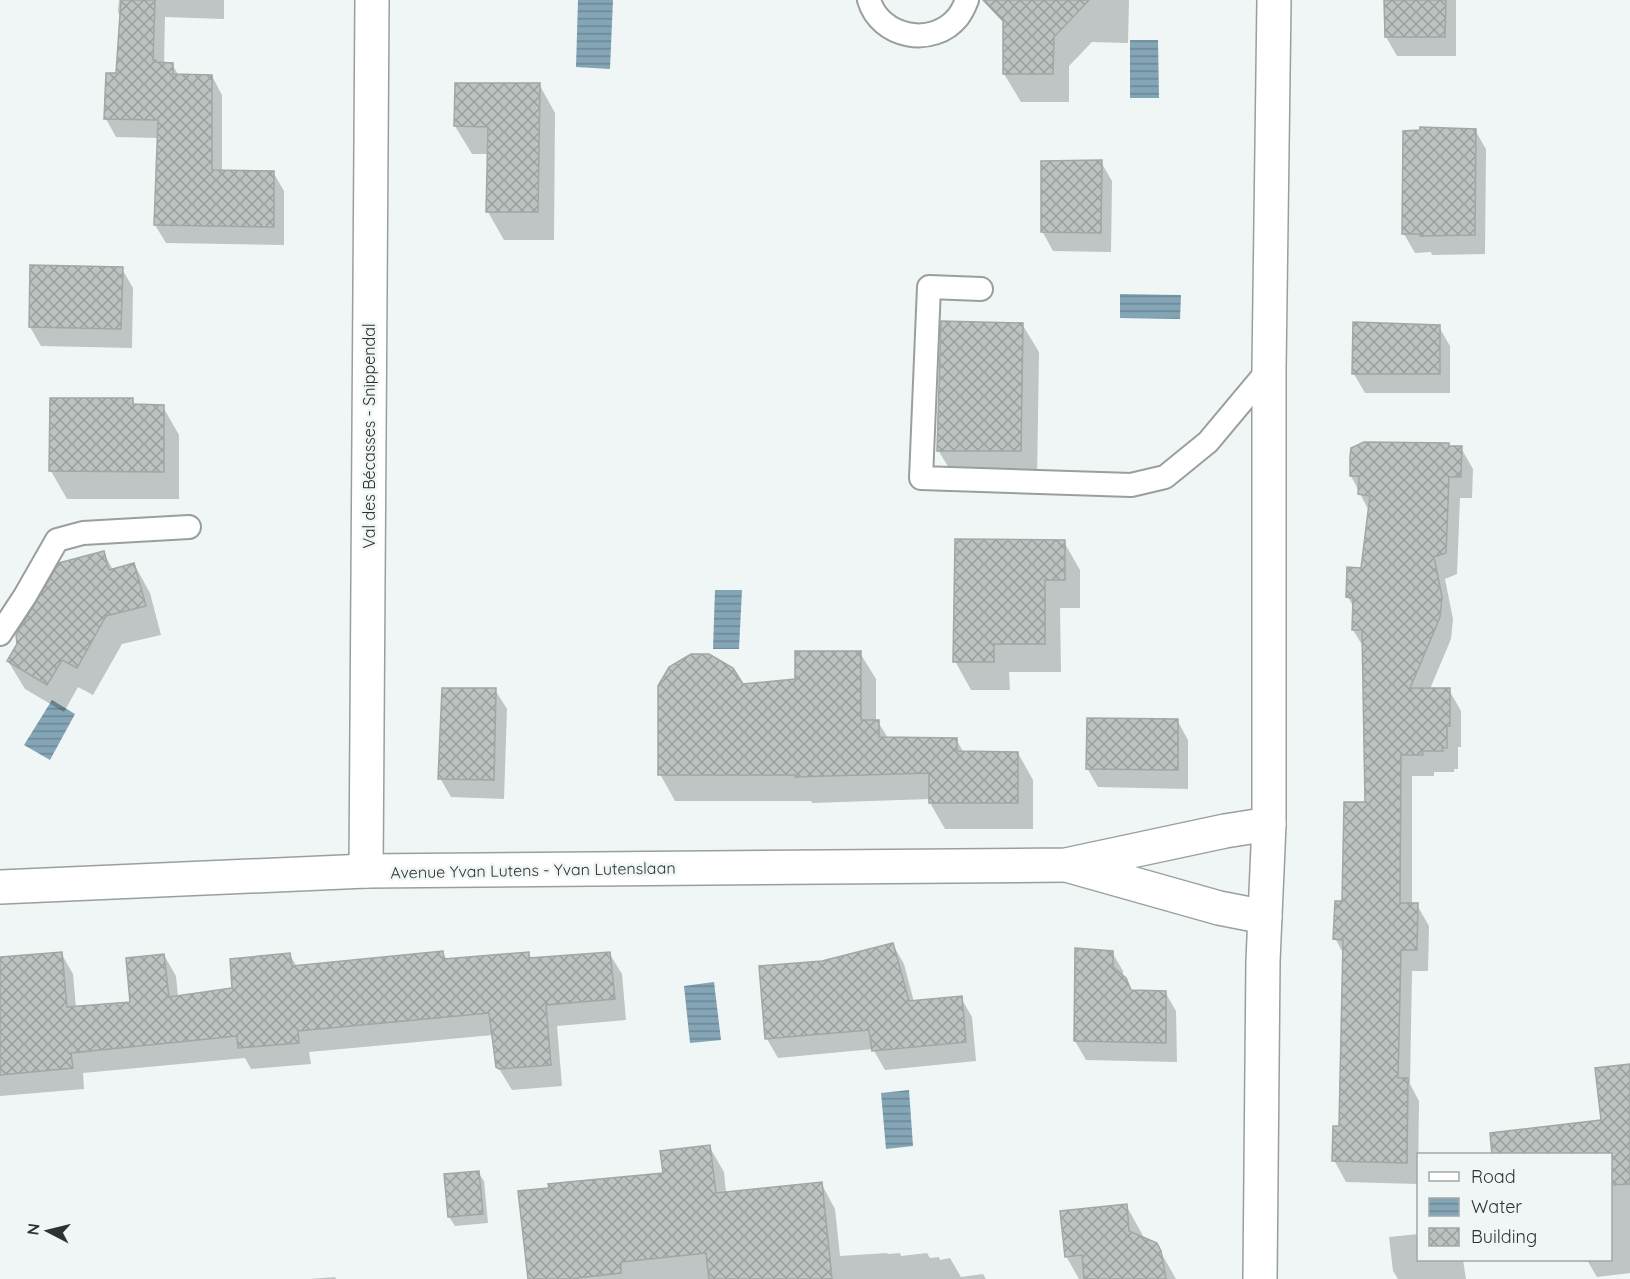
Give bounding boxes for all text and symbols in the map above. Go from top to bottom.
street label: Val des Bécasses - Snippendal [359,323,379,549]
street label: Avenue Yvan Lutens - Yvan Lutenslaan [390,858,676,882]
legend [1417,1153,1612,1261]
text: Road [1471,1165,1516,1188]
text: Water [1471,1195,1522,1218]
north arrow [18,1201,78,1261]
text: N [22,1222,44,1236]
text: Building [1471,1225,1537,1248]

